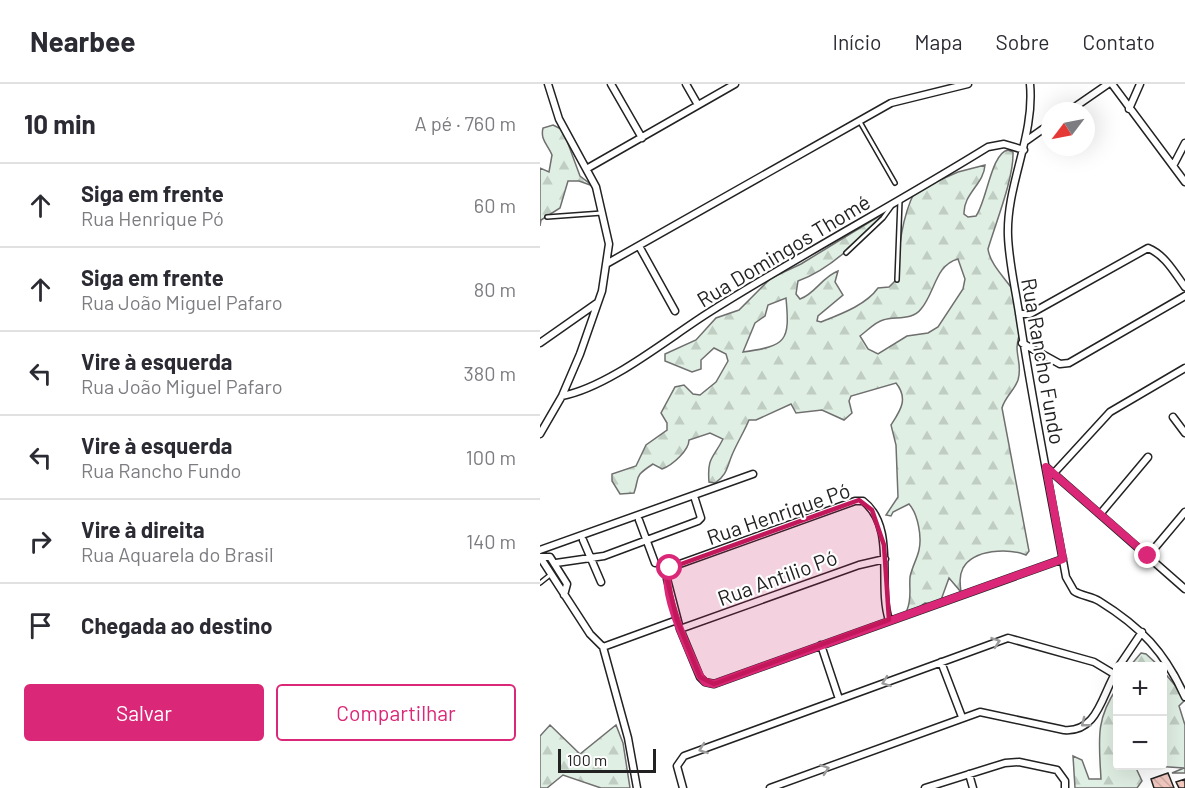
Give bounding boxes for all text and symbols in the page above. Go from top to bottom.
text: Nearbee [30,24,136,58]
text: Início [833,29,881,54]
text: Mapa [914,29,963,54]
text: Sobre [996,29,1049,54]
text: Contato [1082,29,1155,54]
north arrow [1041,102,1095,156]
text: 10 min [24,108,96,139]
text: A pé · 760 m [415,111,516,135]
text: Siga em frente [81,180,224,206]
street label: Rua Domingos Thomé [692,188,874,312]
icon: ahead [24,189,57,222]
text: 60 m [474,193,516,217]
text: Rua Henrique Pó [81,206,224,230]
text: Siga em frente [81,264,224,290]
icon: ahead [24,273,57,306]
street label: Rua Rancho Fundo [1017,276,1071,446]
text: 80 m [474,277,516,301]
text: Rua João Miguel Pafaro [81,290,283,314]
text: Vire à esquerda [81,348,232,374]
icon: left [24,357,57,390]
text: 380 m [463,361,516,385]
text: Rua João Miguel Pafaro [81,374,283,398]
text: Vire à esquerda [81,432,232,458]
icon: left [24,441,57,474]
text: 100 m [466,445,516,469]
text: Rua Rancho Fundo [81,458,241,482]
street label: Rua Henrique Pó [703,477,853,549]
text: Vire à direita [81,516,205,542]
icon: right [24,525,57,558]
text: 140 m [466,529,516,553]
text: Rua Aquarela do Brasil [81,542,274,566]
route end [1134,542,1160,568]
street label: Rua Antilio Pó [714,544,840,610]
route start [656,554,682,580]
icon: arrive [24,609,57,642]
text: Chegada ao destino [81,612,272,638]
one-way arrow [990,637,1001,650]
map controls [1113,662,1167,770]
button: + [1113,662,1167,716]
one-way arrow [881,674,892,687]
button: Salvar [24,684,264,741]
button: Compartilhar [276,684,516,741]
one-way arrow [1081,716,1092,727]
button: − [1113,716,1167,770]
one-way arrow [698,741,709,754]
scale bar [558,746,656,774]
text: 100 m [567,750,607,769]
one-way arrow [819,763,830,776]

